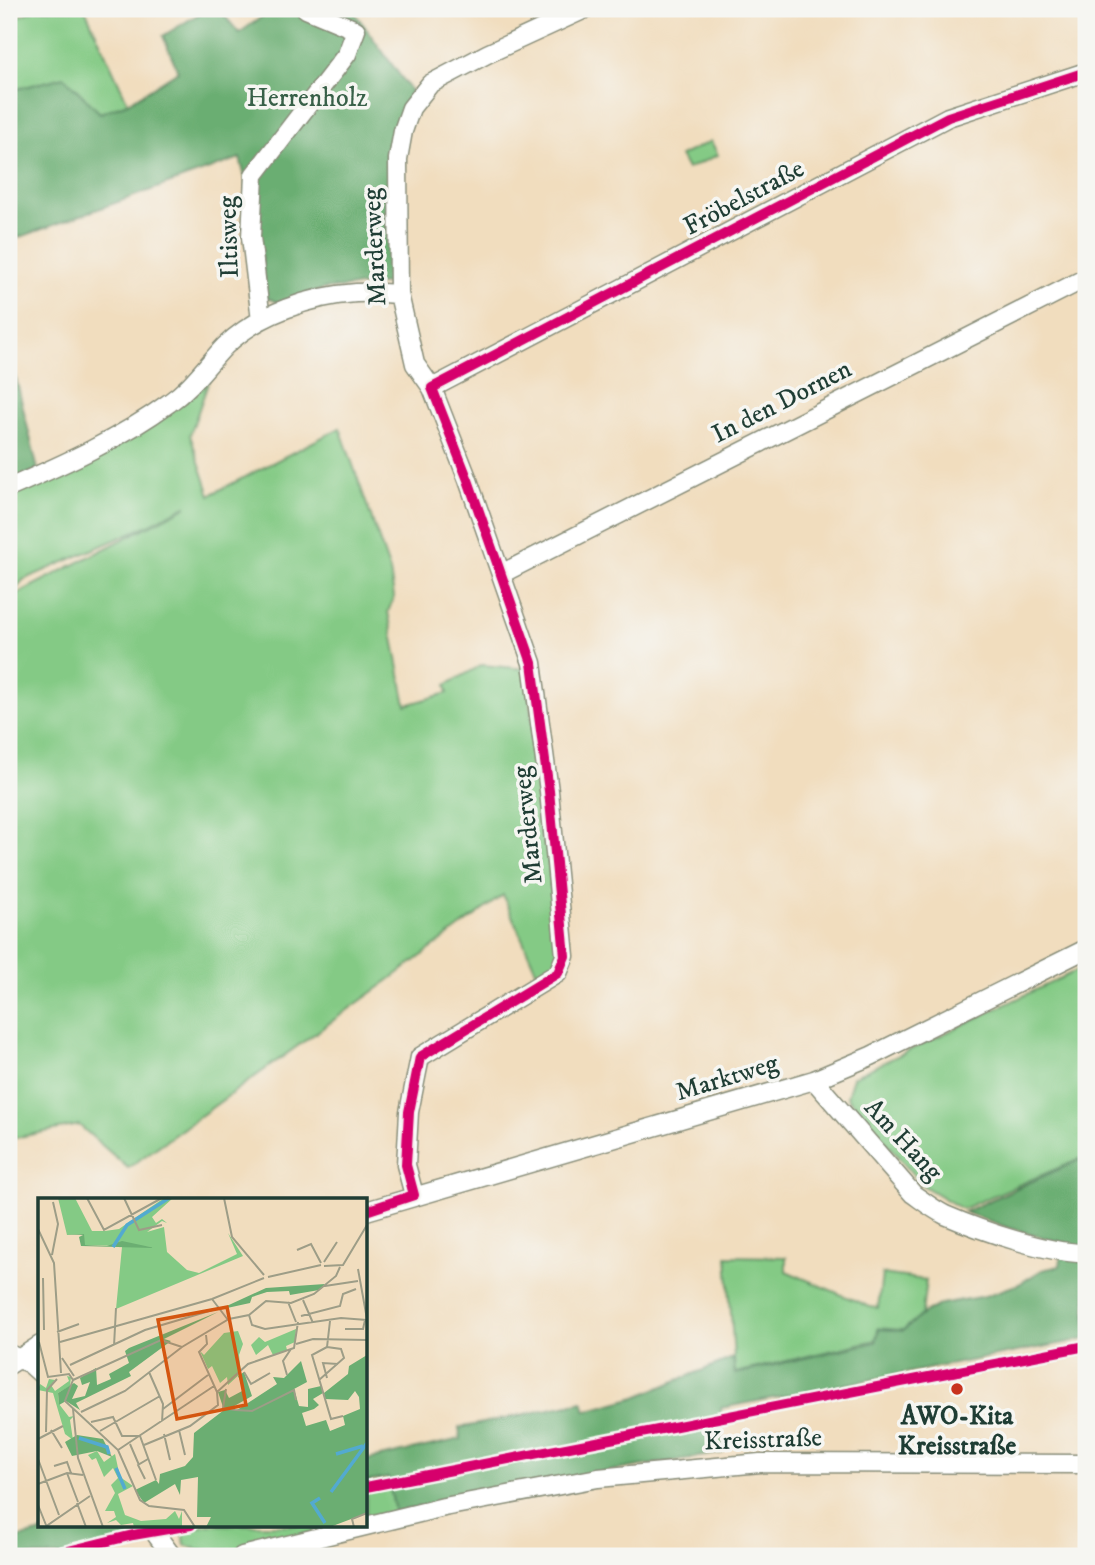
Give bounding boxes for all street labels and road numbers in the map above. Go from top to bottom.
street label: Fröbelstraße [678,152,810,244]
street label: Marderweg [355,187,395,307]
street label: Iltisweg [211,195,247,279]
street label: In den Dornen [707,353,858,451]
street label: Marderweg [505,764,551,885]
street label: Marktweg [672,1047,783,1109]
street label: Am Hang [857,1092,950,1188]
street label: Kreisstraße [703,1421,823,1459]

